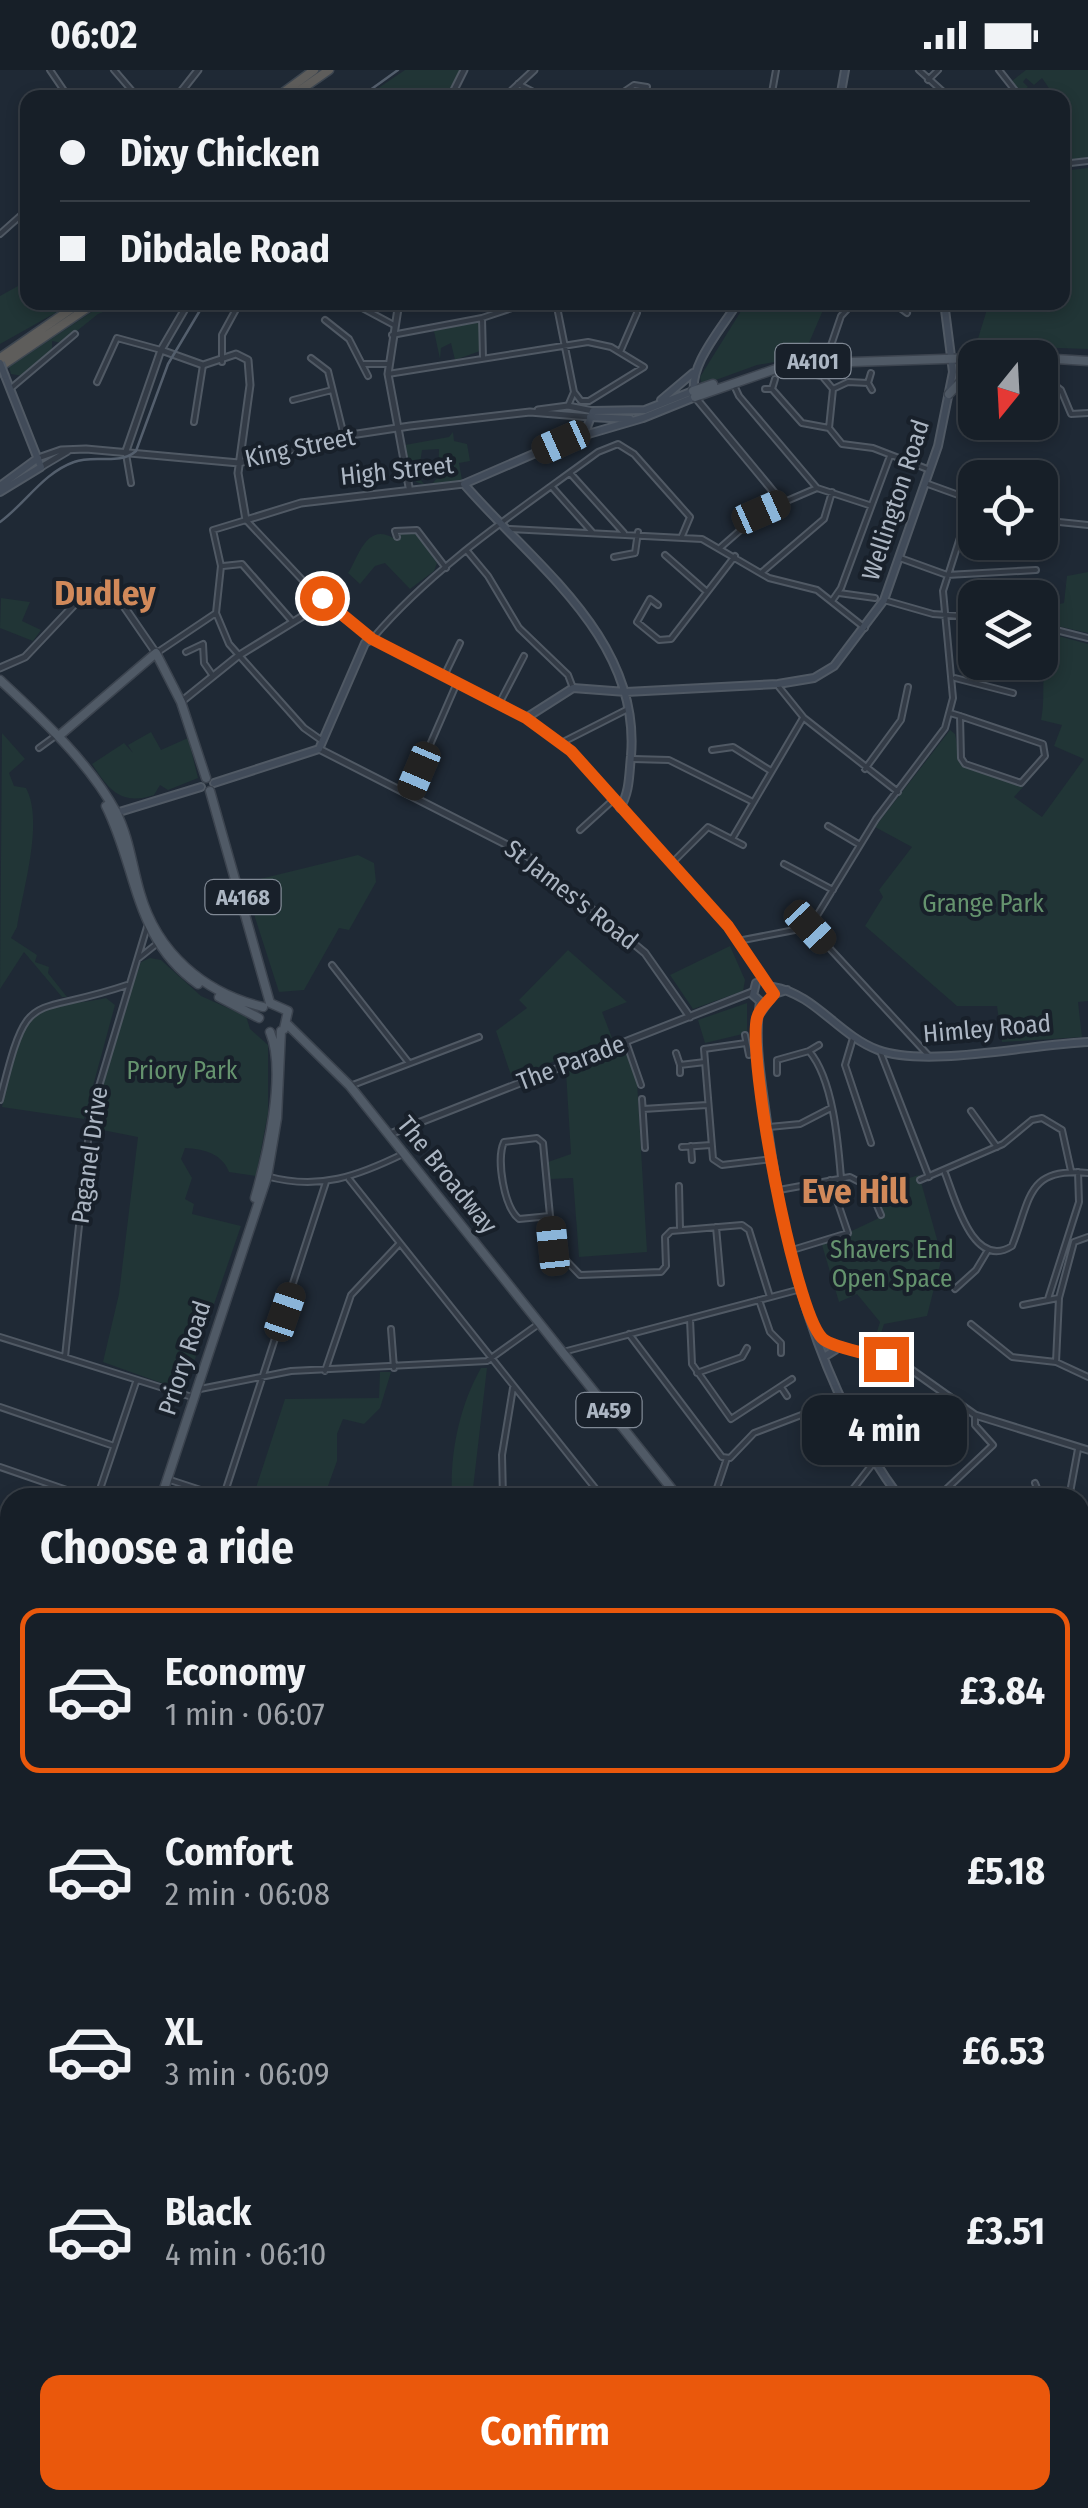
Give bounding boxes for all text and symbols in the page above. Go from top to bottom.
text: 06:02 [50,12,137,58]
text: Dixy Chicken [120,130,320,176]
text: Dibdale Road [120,226,330,272]
north arrow [958,340,1058,440]
map controls [958,340,1058,680]
road number: A4101 [776,344,850,378]
car [527,416,595,468]
street label: Wellington Road [856,416,936,584]
street label: King Street [242,422,359,474]
street label: High Street [339,450,456,492]
button: locate [958,460,1058,560]
car [727,486,795,538]
district label: Dudley [54,572,156,614]
route start [300,576,345,621]
button: layers [958,580,1058,680]
car [393,738,445,804]
street label: St James's Road [498,834,644,956]
road number: A4168 [206,880,280,914]
park label: Grange Park [922,889,1044,919]
car [779,895,841,959]
street label: Himley Road [922,1008,1052,1050]
street label: The Parade [513,1029,629,1097]
park label: Priory Park [127,1056,238,1086]
street label: Paganel Drive [66,1084,114,1226]
street label: The Broadway [391,1110,503,1240]
district label: Eve Hill [802,1170,909,1212]
car [535,1215,571,1277]
park label: Shavers End Open Space [830,1235,954,1294]
car [261,1279,309,1345]
street label: Priory Road [152,1297,218,1419]
route end [864,1337,909,1382]
road number: A459 [576,1393,642,1427]
callout: 4 min [804,1394,968,1464]
text: 4 min [848,1411,921,1449]
text: Choose a ride [40,1521,294,1575]
icon: car [45,1646,135,1736]
text: Economy [165,1649,305,1695]
text: £3.84 [960,1668,1045,1714]
text: 1 min · 06:07 [165,1695,325,1733]
icon: car [45,1826,135,1916]
text: Comfort [165,1829,293,1875]
text: £5.18 [967,1848,1045,1894]
text: 2 min · 06:08 [165,1875,330,1913]
icon: car [45,2006,135,2096]
text: XL [165,2009,203,2055]
text: £6.53 [962,2028,1045,2074]
text: 3 min · 06:09 [165,2055,330,2093]
icon: car [45,2186,135,2276]
text: Black [165,2189,251,2235]
text: £3.51 [967,2208,1045,2254]
text: 4 min · 06:10 [165,2235,327,2273]
button: Confirm [40,2375,1050,2490]

